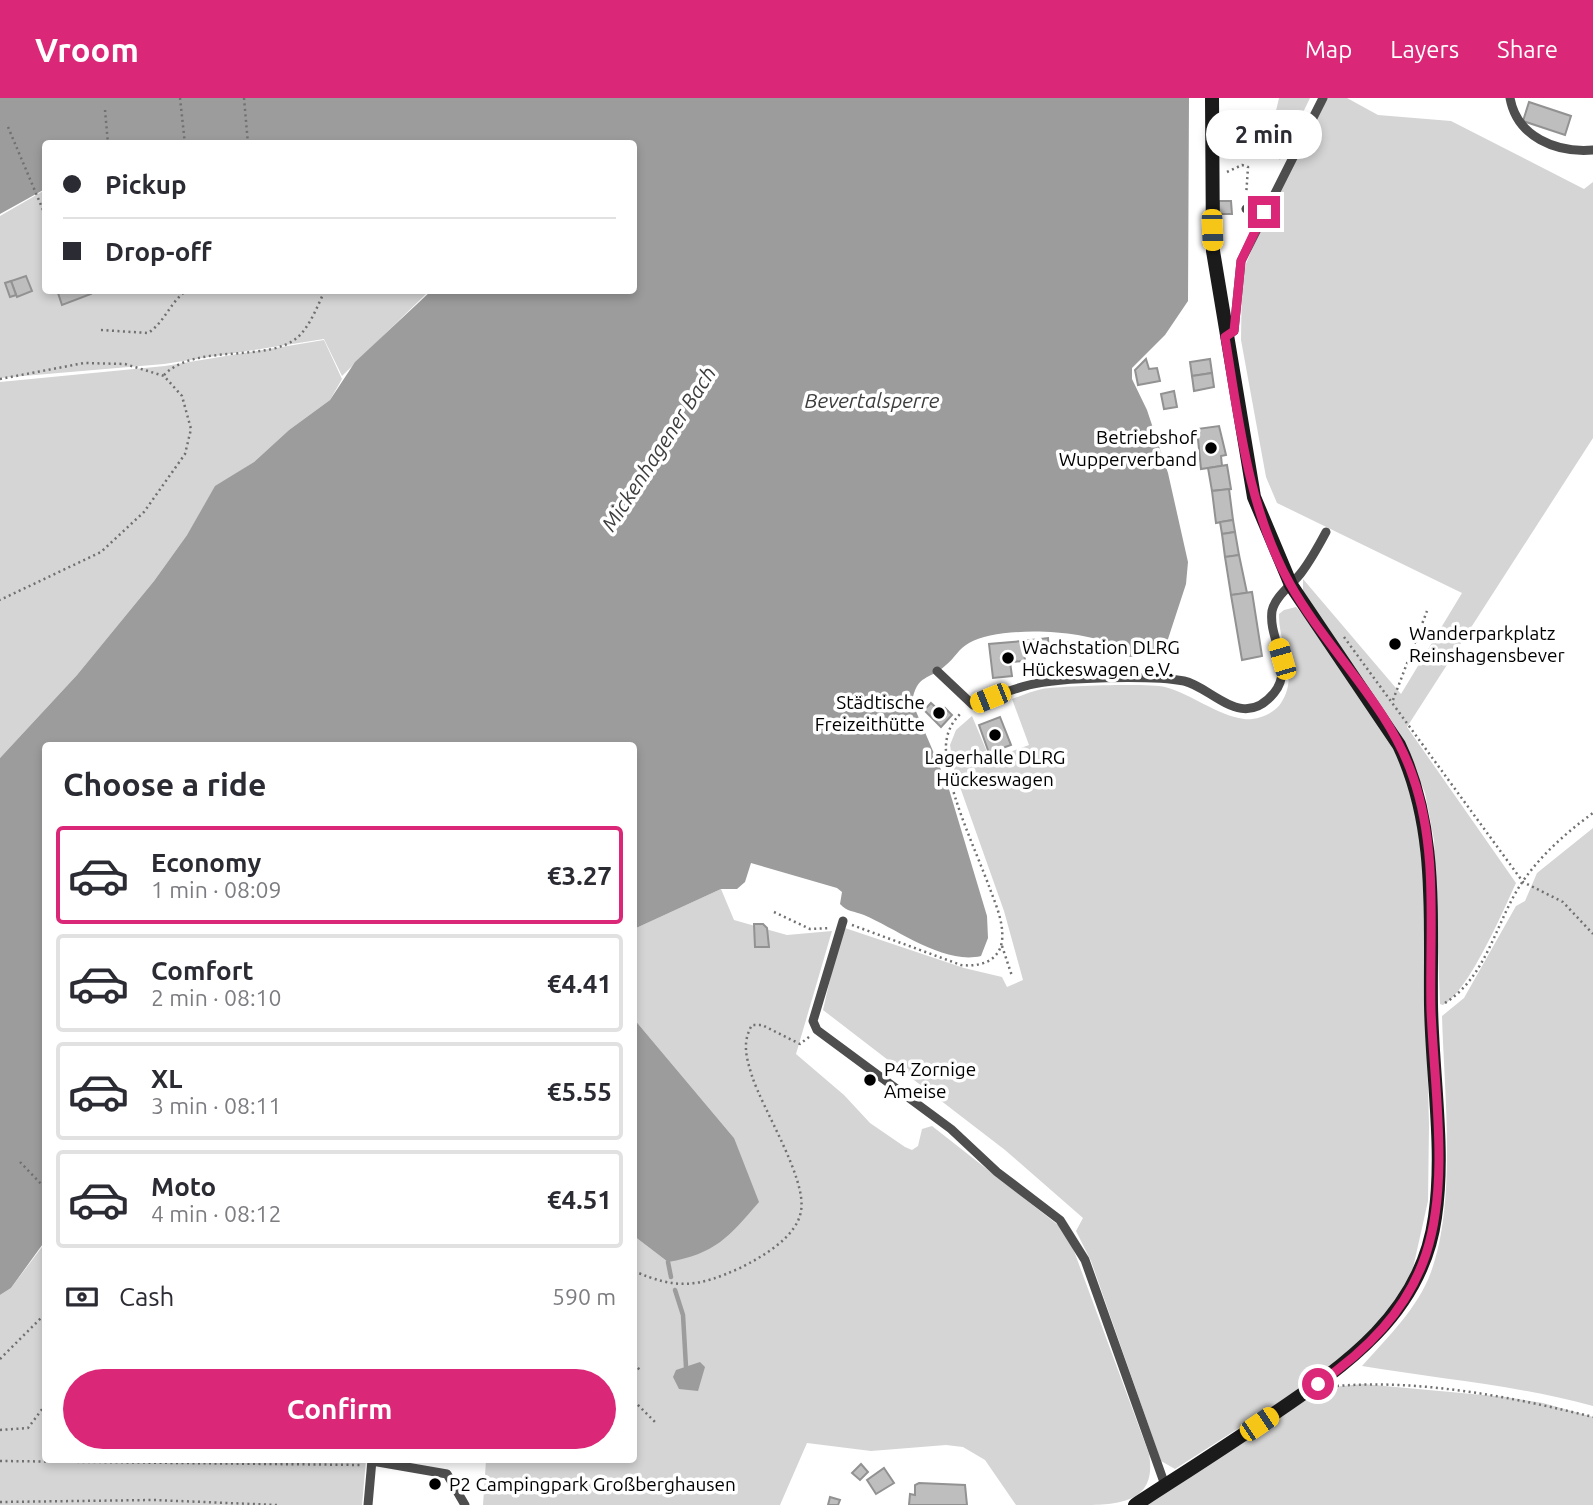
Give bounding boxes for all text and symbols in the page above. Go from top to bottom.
text: Vroom [35,31,139,68]
text: Map [1305,36,1352,63]
text: Layers [1390,36,1459,63]
text: Share [1497,36,1558,63]
callout: 2 min [1206,110,1322,159]
text: 2 min [1235,122,1293,147]
text: Pickup [105,170,187,199]
route end [1248,196,1280,228]
car [1201,209,1224,251]
text: Drop-off [105,237,212,266]
water label: Mickenhagener Bach [596,362,720,535]
water label: Bevertalsperre [805,388,940,412]
place label: Betriebshof Wupperverband [1059,426,1198,470]
marker: Betriebshof Wupperverband [1203,440,1219,456]
place label: Wanderparkplatz Reinshagensbever [1409,622,1565,666]
place label: Wachstation DLRG Hückeswagen e.V. [1022,636,1180,680]
car [1267,636,1298,682]
marker: Wanderparkplatz Reinshagensbever [1387,636,1403,652]
marker: Wachstation DLRG Hückeswagen e.V. [1000,650,1016,666]
car [967,680,1014,716]
place label: Städtische Freizeithütte [815,691,925,735]
marker: Städtische Freizeithütte [931,705,947,721]
marker: Lagerhalle DLRG Hückeswagen [987,727,1003,743]
place label: Lagerhalle DLRG Hückeswagen [925,746,1065,790]
text: Choose a ride [63,766,266,802]
icon: car [67,844,130,907]
text: Economy [151,848,261,877]
text: €3.27 [547,861,612,890]
text: 1 min · 08:09 [151,877,282,902]
icon: car [67,952,130,1015]
text: Comfort [151,956,254,985]
text: €4.41 [547,969,612,998]
text: 2 min · 08:10 [151,985,282,1010]
place label: P4 Zornige Ameise [884,1058,976,1102]
icon: car [67,1060,130,1123]
text: XL [151,1064,182,1093]
marker: P4 Zornige Ameise [862,1072,878,1088]
text: €5.55 [547,1077,612,1106]
text: 3 min · 08:11 [151,1093,282,1118]
icon: car [67,1168,130,1231]
text: Moto [151,1172,216,1201]
text: €4.51 [547,1185,612,1214]
text: 4 min · 08:12 [151,1201,282,1226]
icon: cash [63,1278,101,1316]
text: Cash [119,1282,174,1311]
text: 590 m [552,1284,616,1309]
route start [1302,1368,1334,1400]
button: Confirm [63,1369,616,1449]
car [1236,1404,1283,1444]
place label: P2 Campingpark Großberghausen [449,1473,736,1495]
marker: P2 Campingpark Großberghausen [427,1476,443,1492]

